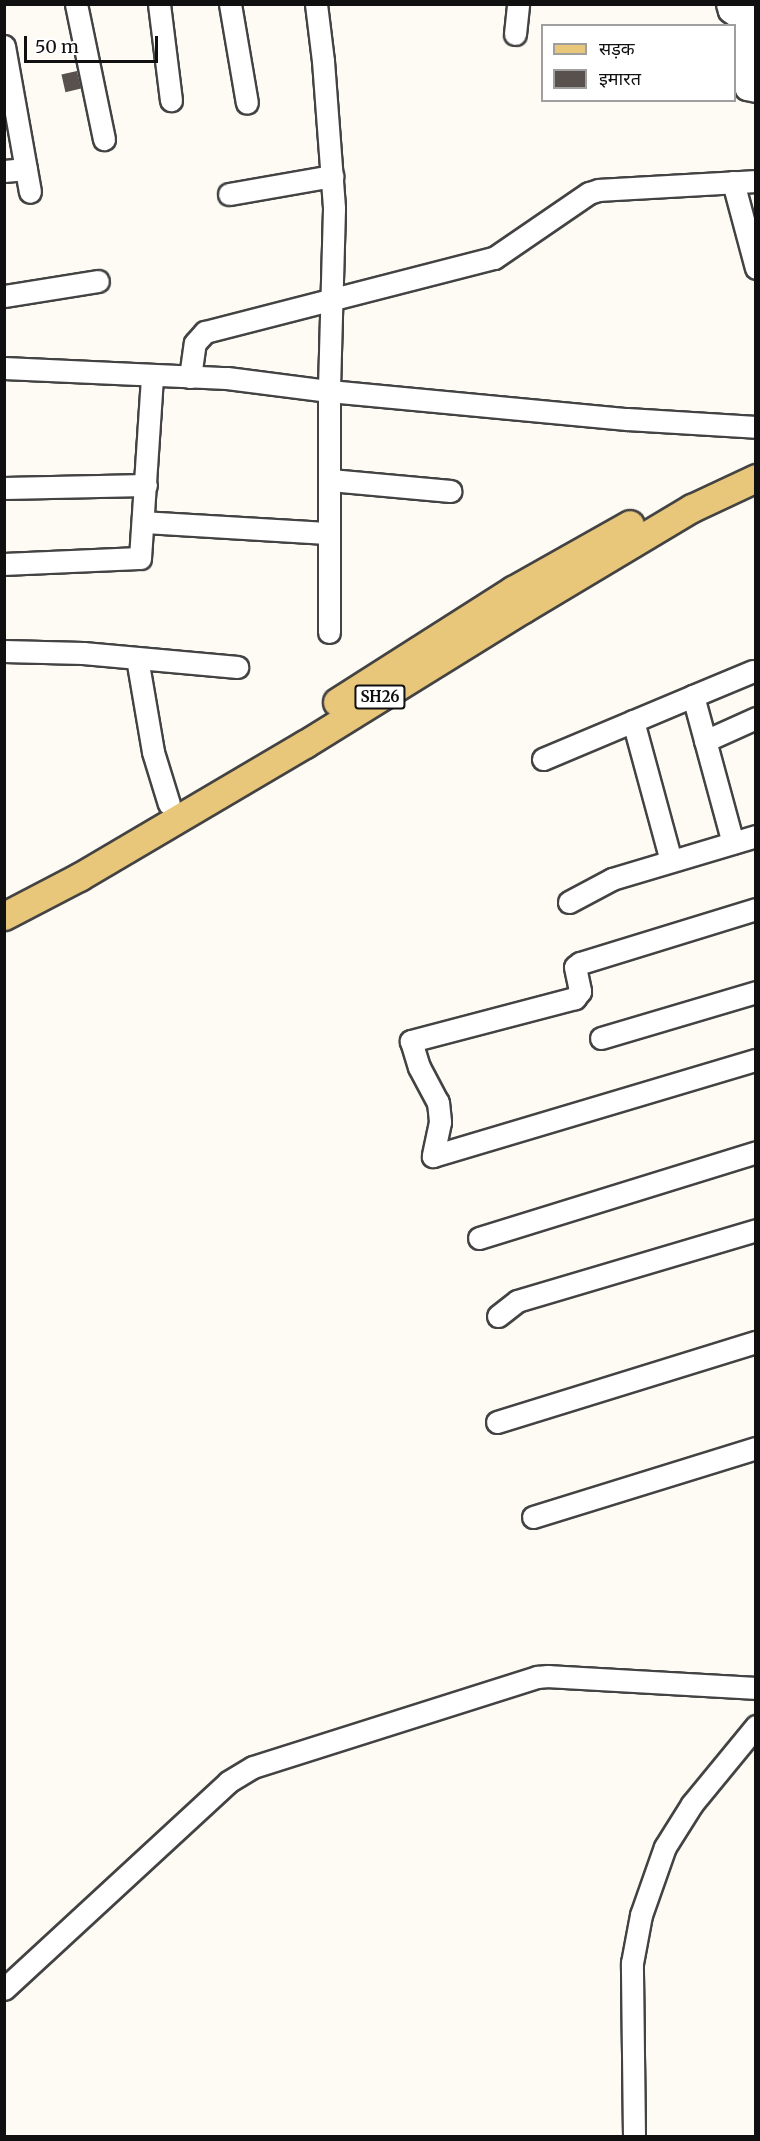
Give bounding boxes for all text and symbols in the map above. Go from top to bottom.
scale bar [27,24,160,62]
legend [541,24,736,102]
text: 50 m [35,35,79,58]
text: सड़क [599,37,635,60]
text: इमारत [599,67,641,90]
road number: SH26 [353,685,407,709]

